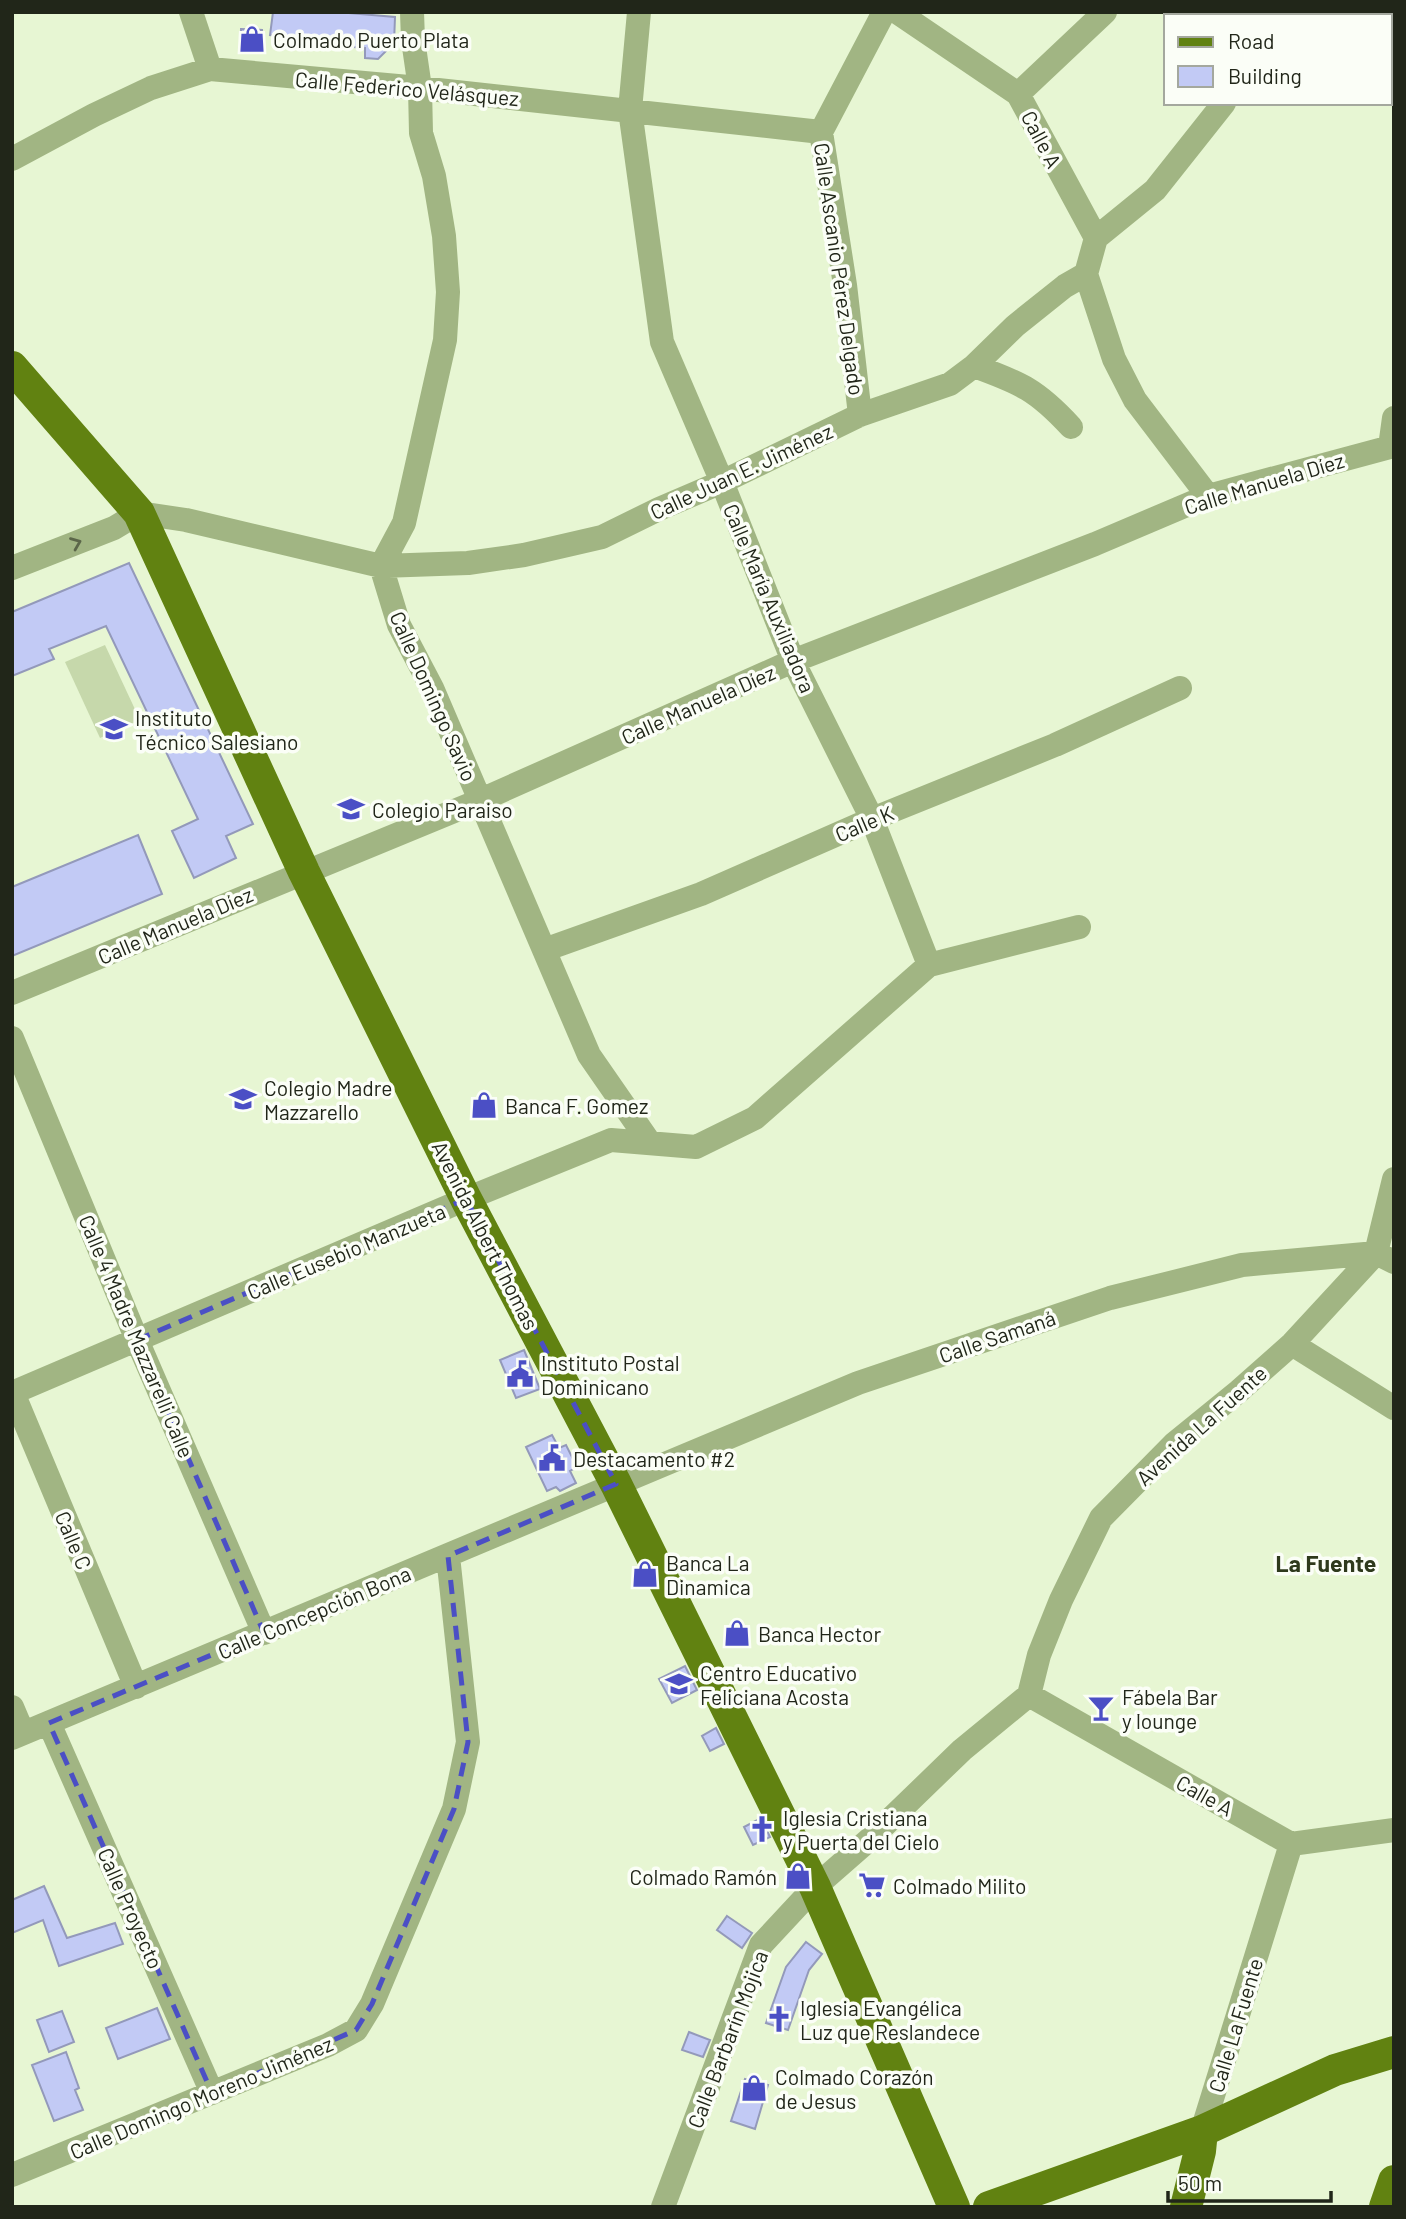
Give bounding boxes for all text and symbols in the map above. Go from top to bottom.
legend [1164,14,1392,105]
shop icon: Colmado Puerto Plata [237,24,267,54]
place label: Colmado Puerto Plata [273,27,469,52]
text: Road [1228,28,1274,53]
text: Building [1228,63,1302,88]
street label: Calle Federico Velásquez [294,66,520,110]
street label: Calle A [1017,106,1068,172]
street label: Calle Ascanio Pérez Delgado [810,141,870,397]
street label: Calle Juan E. Jiménez [646,418,836,524]
street label: Calle Manuela Díez [1181,447,1347,519]
street label: Calle María Auxiliadora [719,500,821,696]
one-way arrow [69,537,81,551]
street label: Calle Domingo Savio [385,607,483,785]
street label: Calle Manuela Díez [617,659,779,749]
place label: Instituto Técnico Salesiano [135,705,298,754]
school or university icon: Instituto Técnico Salesiano [99,714,129,744]
school or university icon: Colegio Paraiso [336,794,366,824]
place label: Colegio Paraiso [372,797,513,822]
street label: Calle K [831,799,897,846]
street label: Calle Manuela Díez [94,881,256,969]
place label: Colegio Madre Mazzarello [264,1075,392,1124]
school or university icon: Colegio Madre Mazzarello [228,1084,258,1114]
shop icon: Banca F. Gomez [469,1090,499,1120]
place label: Banca F. Gomez [505,1093,648,1118]
street label: Avenida Albert Thomas [427,1136,545,1334]
street label: Calle Eusebio Manzueta [243,1198,449,1304]
street label: Calle 4 Madre Mazzarelli Calle [74,1211,200,1461]
street label: Calle Samaná [936,1304,1058,1368]
place label: Instituto Postal Dominicano [541,1350,680,1399]
public building icon: Instituto Postal Dominicano [505,1359,535,1389]
street label: Avenida La Fuente [1131,1360,1271,1490]
public building icon: Destacamento #2 [537,1443,567,1473]
place label: Destacamento #2 [573,1446,735,1471]
street label: Calle C [51,1507,97,1573]
district label: La Fuente [1276,1549,1376,1577]
place label: Banca La Dinamica [666,1550,751,1599]
shop icon: Banca La Dinamica [630,1559,660,1589]
street label: Calle Concepción Bona [214,1560,414,1664]
shop icon: Banca Hector [722,1618,752,1648]
place label: Banca Hector [758,1621,881,1646]
place label: Centro Educativo Feliciana Acosta [700,1660,857,1709]
school or university icon: Centro Educativo Feliciana Acosta [664,1669,694,1699]
place label: Fábela Bar y lounge [1122,1684,1218,1733]
bar icon: Fábela Bar y lounge [1086,1693,1116,1723]
street label: Calle A [1172,1769,1238,1821]
place label: Iglesia Cristiana y Puerta del Cielo [783,1805,940,1854]
church icon: Iglesia Cristiana y Puerta del Cielo [747,1814,777,1844]
street label: Calle Proyecto [93,1844,169,1972]
shop icon: Colmado Ramón [783,1861,813,1891]
place label: Colmado Ramón [629,1864,777,1889]
supermarket icon: Colmado Milito [857,1870,887,1900]
place label: Colmado Milito [893,1873,1027,1898]
street label: Calle Barbarín Mojica [682,1947,772,2131]
street label: Calle La Fuente [1203,1955,1267,2095]
place label: Iglesia Evangélica Luz que Reslandece [800,1995,980,2044]
church icon: Iglesia Evangélica Luz que Reslandece [764,2004,794,2034]
street label: Calle Domingo Moreno Jiménez [66,2030,336,2164]
place label: Colmado Corazón de Jesus [775,2064,934,2113]
shop icon: Colmado Corazón de Jesus [739,2073,769,2103]
scale bar [1168,2160,1331,2204]
text: 50 m [1178,2170,1222,2195]

